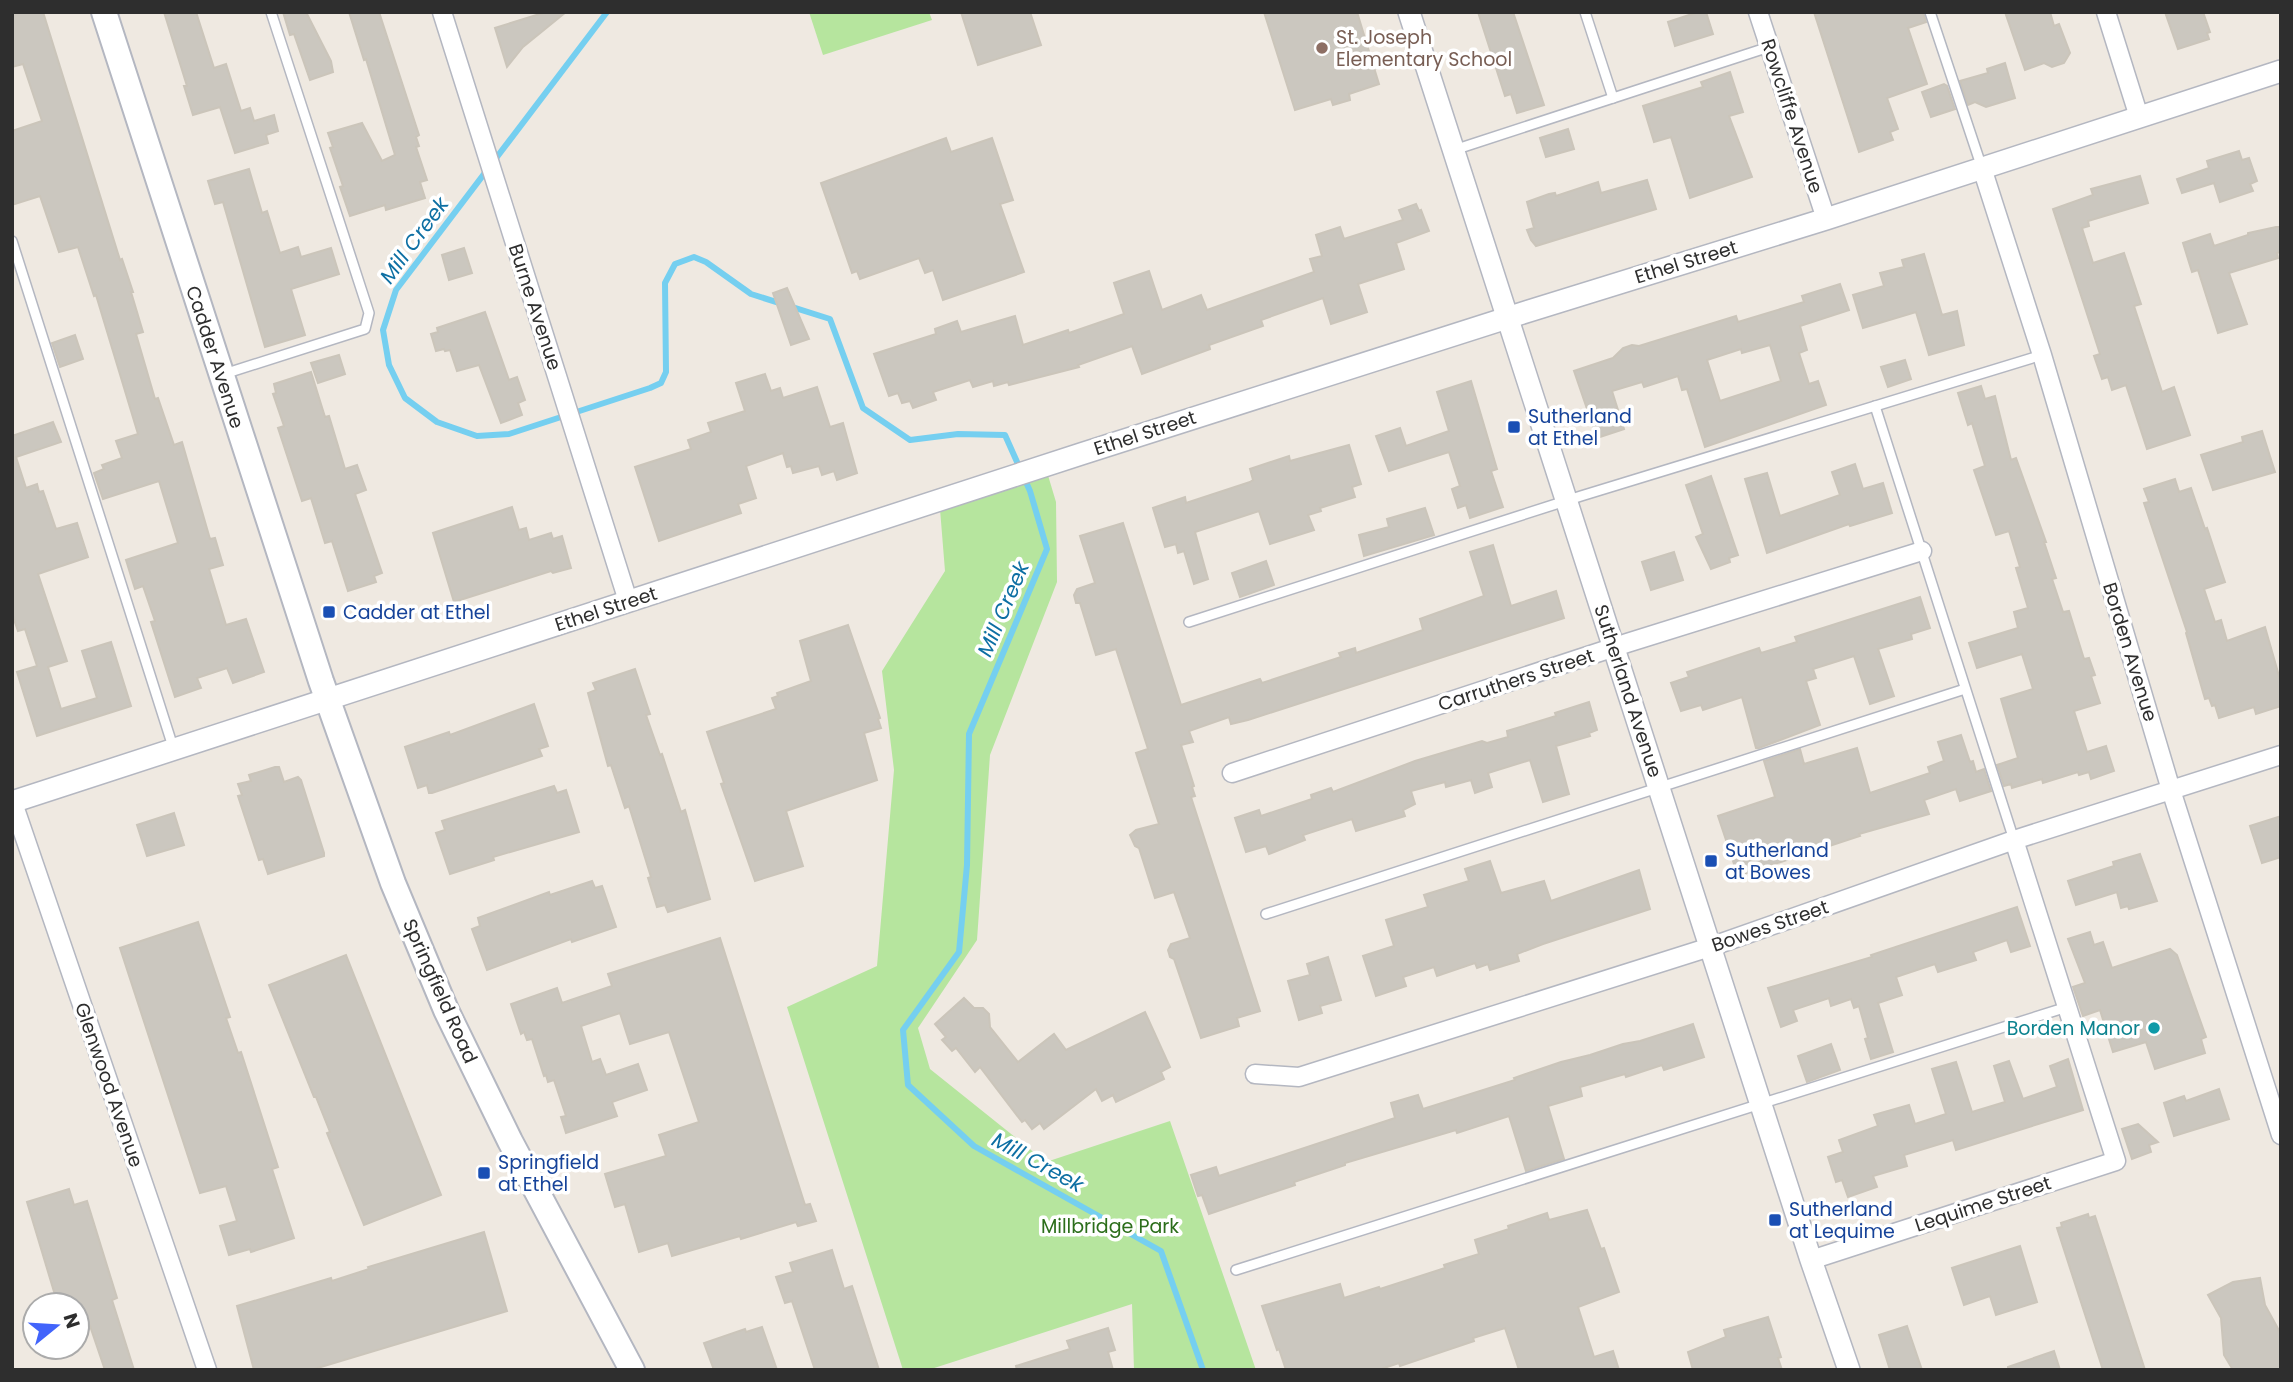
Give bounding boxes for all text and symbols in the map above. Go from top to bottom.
place label: St. Joseph Elementary School [1336,24,1512,73]
street label: Rowcliffe Avenue [1754,35,1830,197]
marker: St. Joseph Elementary School [1314,40,1330,56]
water label: Mill Creek [373,190,456,289]
street label: Ethel Street [1631,234,1741,290]
street label: Burne Avenue [502,240,568,374]
street label: Cadder Avenue [179,282,251,432]
place label: Sutherland at Ethel [1528,403,1632,452]
street label: Ethel Street [1090,404,1200,462]
marker: Sutherland at Ethel [1506,419,1522,435]
water label: Mill Creek [970,556,1036,661]
street label: Borden Avenue [2096,579,2164,725]
street label: Ethel Street [551,580,661,638]
place label: Cadder at Ethel [343,599,490,626]
street label: Sutherland Avenue [1587,601,1669,781]
marker: Cadder at Ethel [321,604,337,620]
street label: Carruthers Street [1435,642,1597,718]
place label: Sutherland at Bowes [1725,837,1829,886]
marker: Sutherland at Bowes [1703,853,1719,869]
street label: Bowes Street [1708,893,1832,959]
street label: Springfield Road [396,914,484,1068]
street label: Glenwood Avenue [68,999,150,1171]
place label: Borden Manor [2007,1015,2140,1042]
marker: Borden Manor [2146,1020,2162,1036]
water label: Mill Creek [987,1125,1090,1200]
place label: Springfield at Ethel [498,1149,599,1198]
marker: Springfield at Ethel [476,1165,492,1181]
street label: Lequime Street [1911,1169,2055,1239]
place label: Sutherland at Lequime [1789,1196,1895,1245]
marker: Sutherland at Lequime [1767,1212,1783,1228]
park label: Millbridge Park [1041,1213,1179,1240]
north arrow [21,1291,91,1361]
text: N [57,1310,87,1332]

